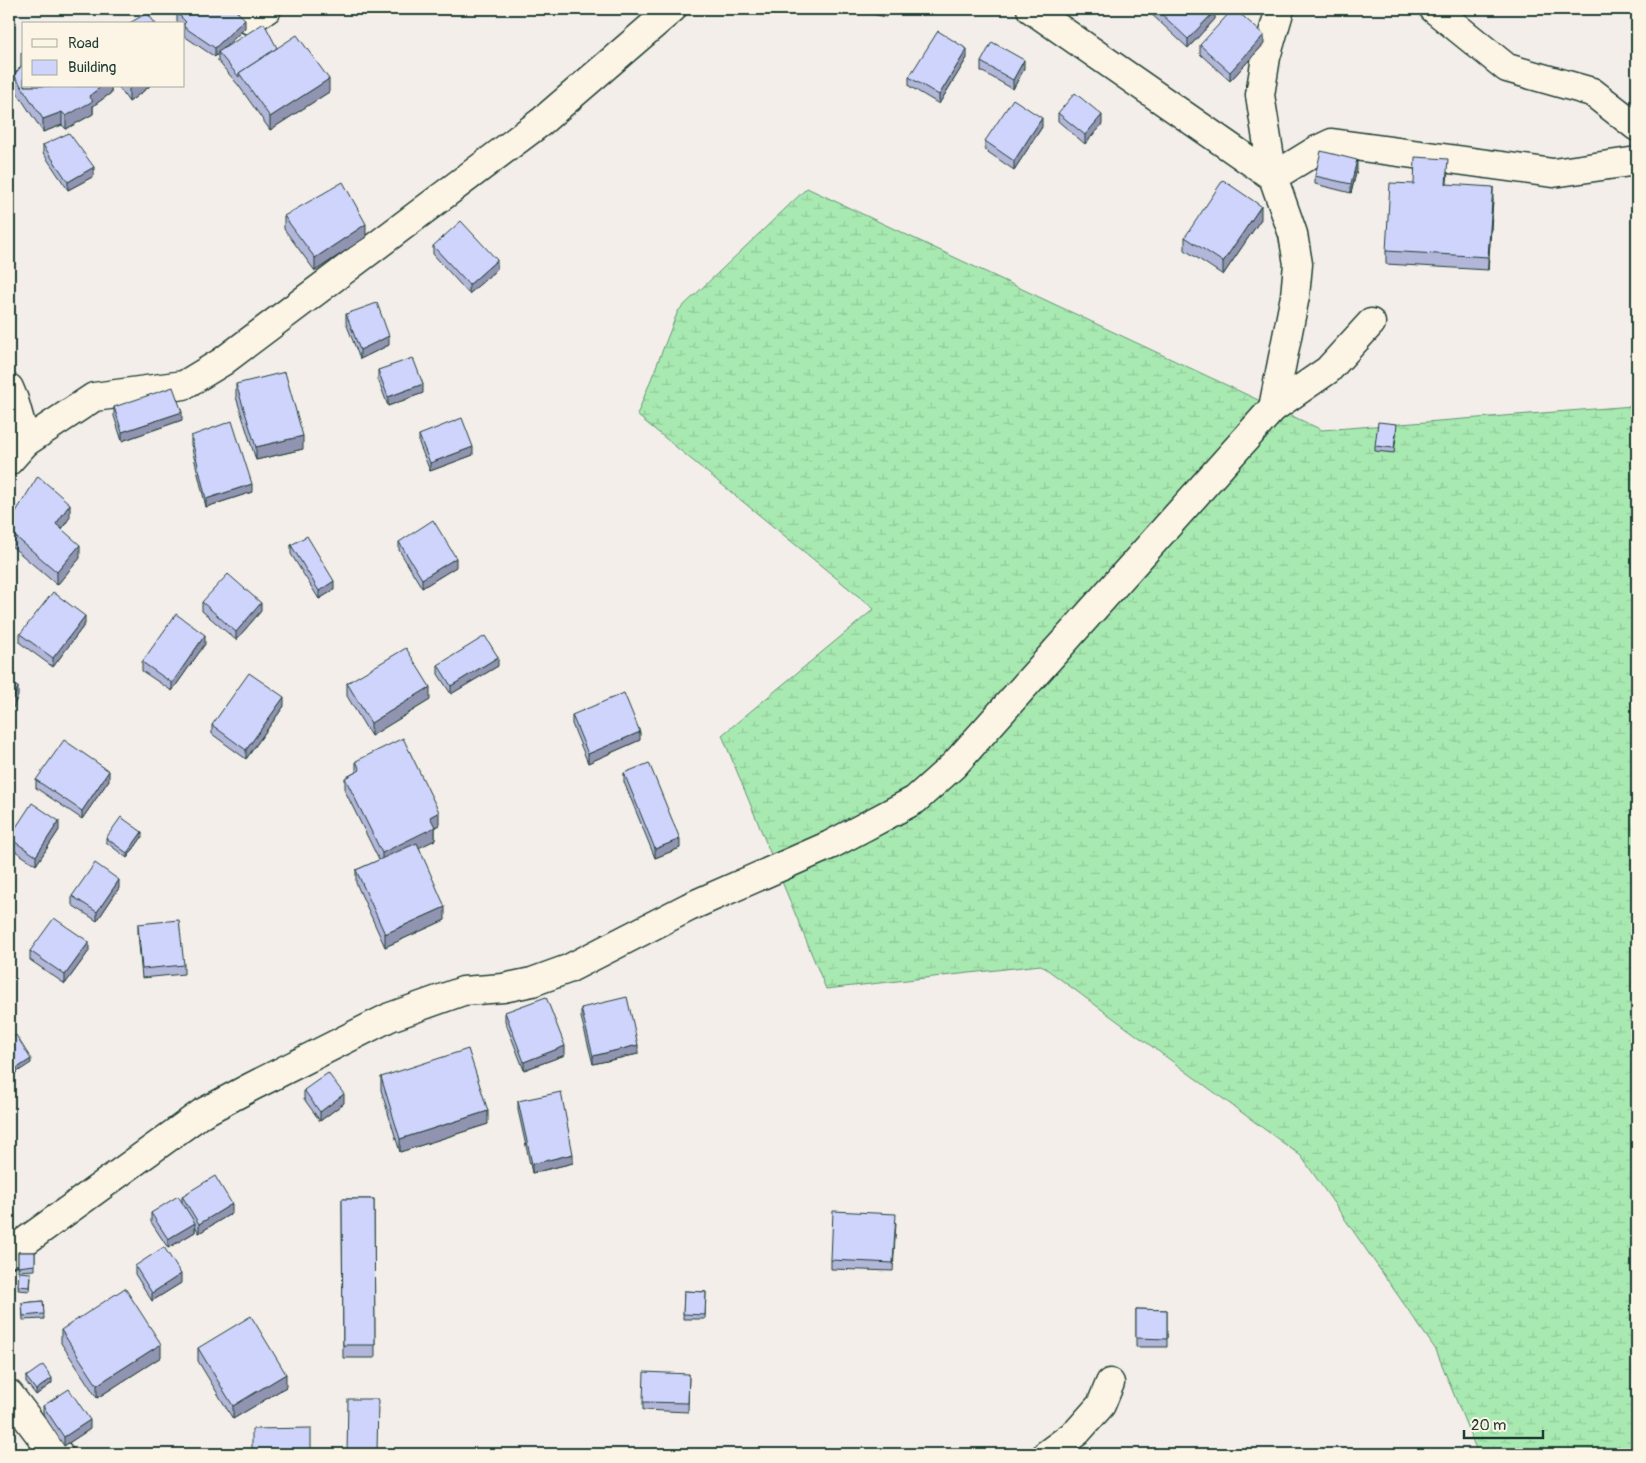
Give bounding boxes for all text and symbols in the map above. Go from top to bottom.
legend [22,22,185,88]
text: Road [68,34,99,53]
text: Building [68,58,116,77]
scale bar [1464,1408,1542,1440]
text: 20 m [1471,1416,1506,1435]

